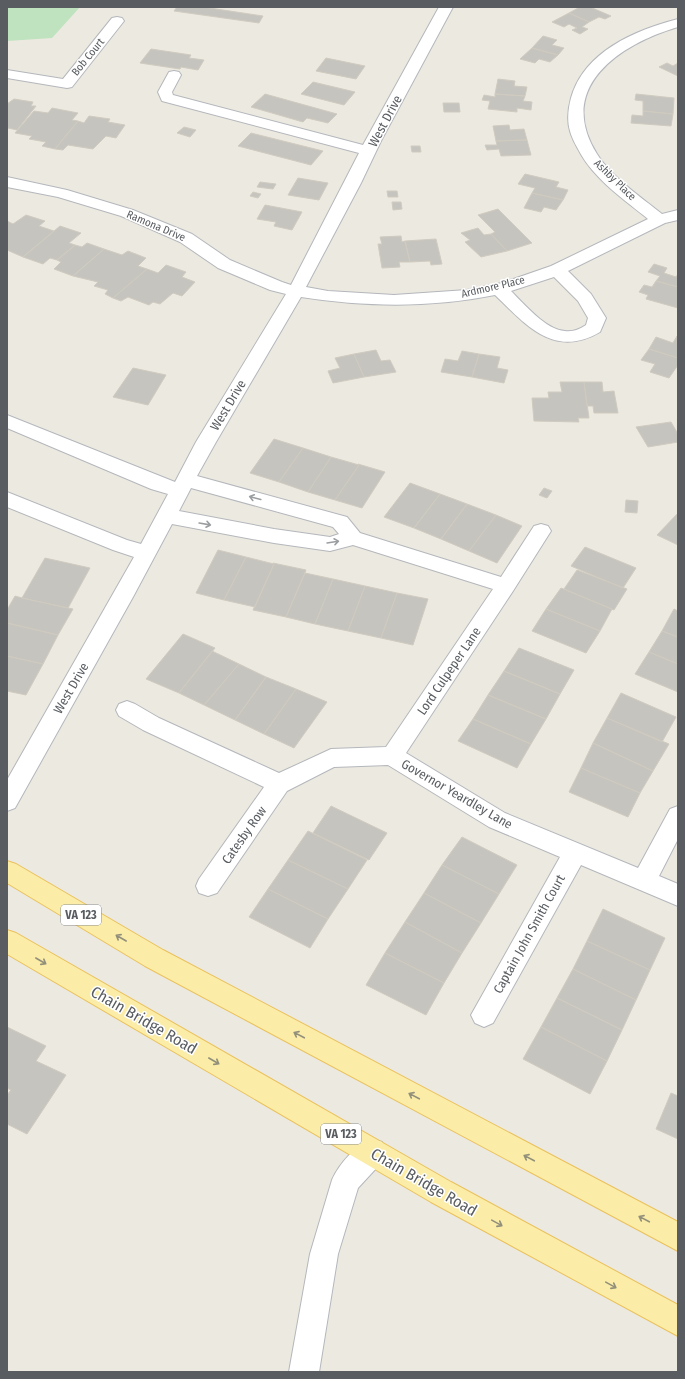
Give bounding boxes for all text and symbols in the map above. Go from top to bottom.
street label: Bob Court [69,35,107,78]
street label: West Drive [365,93,405,149]
street label: Ashby Place [591,157,639,203]
street label: Ramona Drive [125,208,187,244]
street label: Ardmore Place [460,273,526,301]
street label: West Drive [207,377,249,433]
one-way arrow [248,493,261,501]
one-way arrow [198,520,211,528]
one-way arrow [327,538,340,546]
street label: Lord Culpeper Lane [414,624,484,718]
street label: West Drive [50,660,92,716]
street label: Governor Yeardley Lane [399,756,515,832]
street label: Catesby Row [219,803,270,867]
street label: Captain John Smith Court [490,871,568,996]
road number: VA 123 [61,905,101,925]
one-way arrow [116,934,127,942]
one-way arrow [35,957,47,965]
street label: Chain Bridge Road [87,982,201,1058]
one-way arrow [294,1031,306,1038]
one-way arrow [208,1057,220,1065]
one-way arrow [408,1092,420,1100]
road number: VA 123 [321,1124,361,1144]
street label: Chain Bridge Road [367,1144,481,1220]
one-way arrow [523,1153,535,1161]
one-way arrow [638,1214,650,1222]
one-way arrow [491,1219,503,1227]
one-way arrow [605,1282,617,1289]

